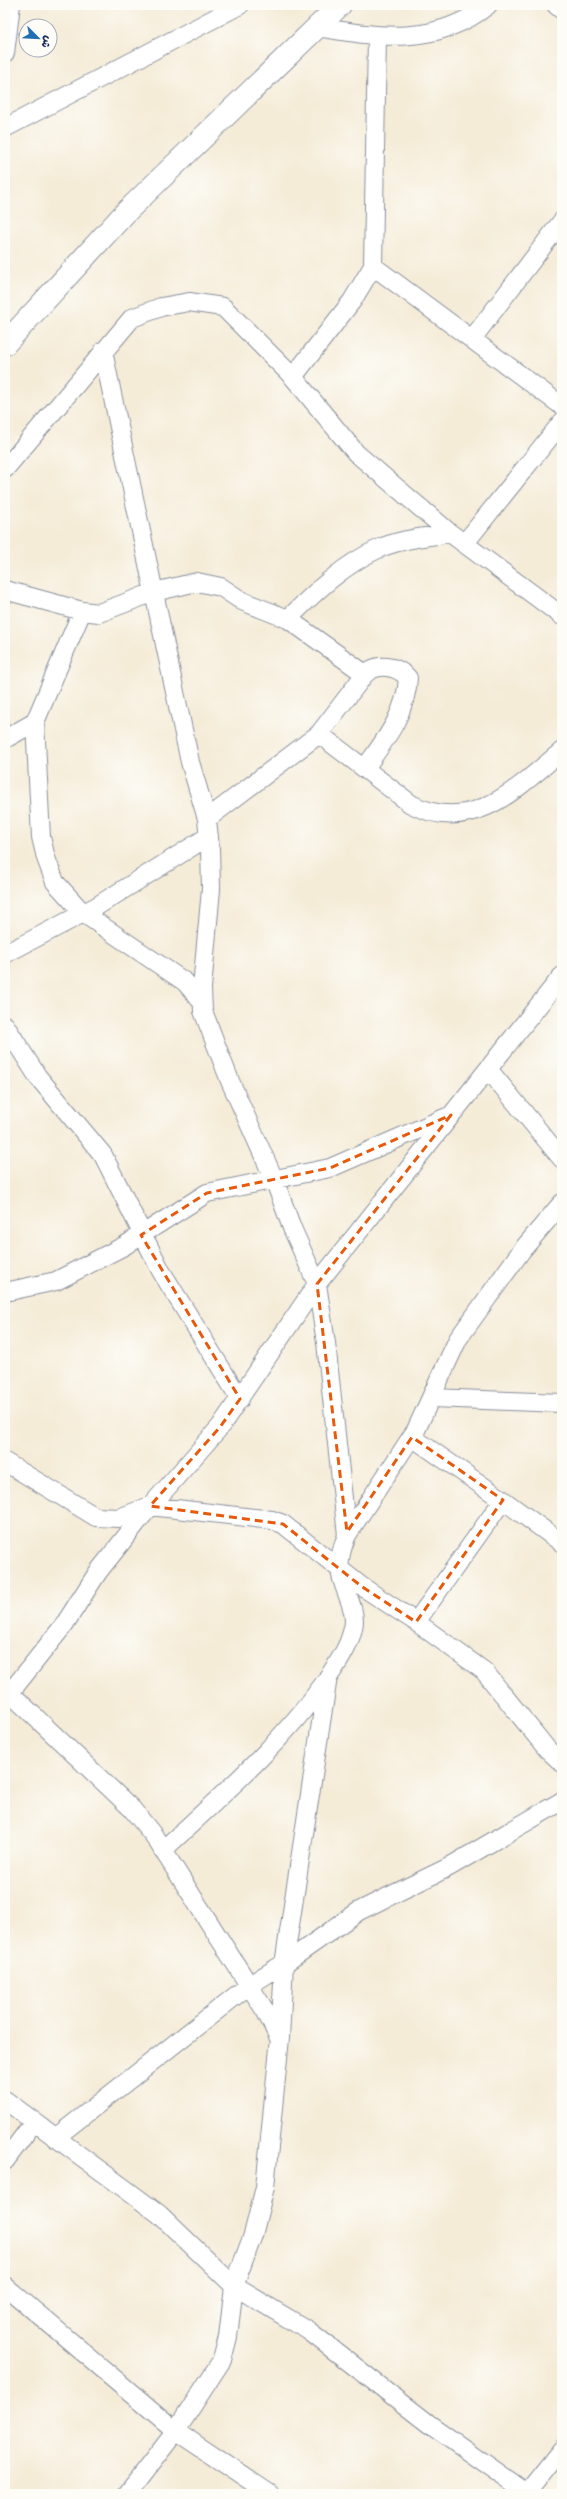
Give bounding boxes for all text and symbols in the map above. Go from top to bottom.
north arrow [18,18,58,58]
text: ش [37,33,53,49]

